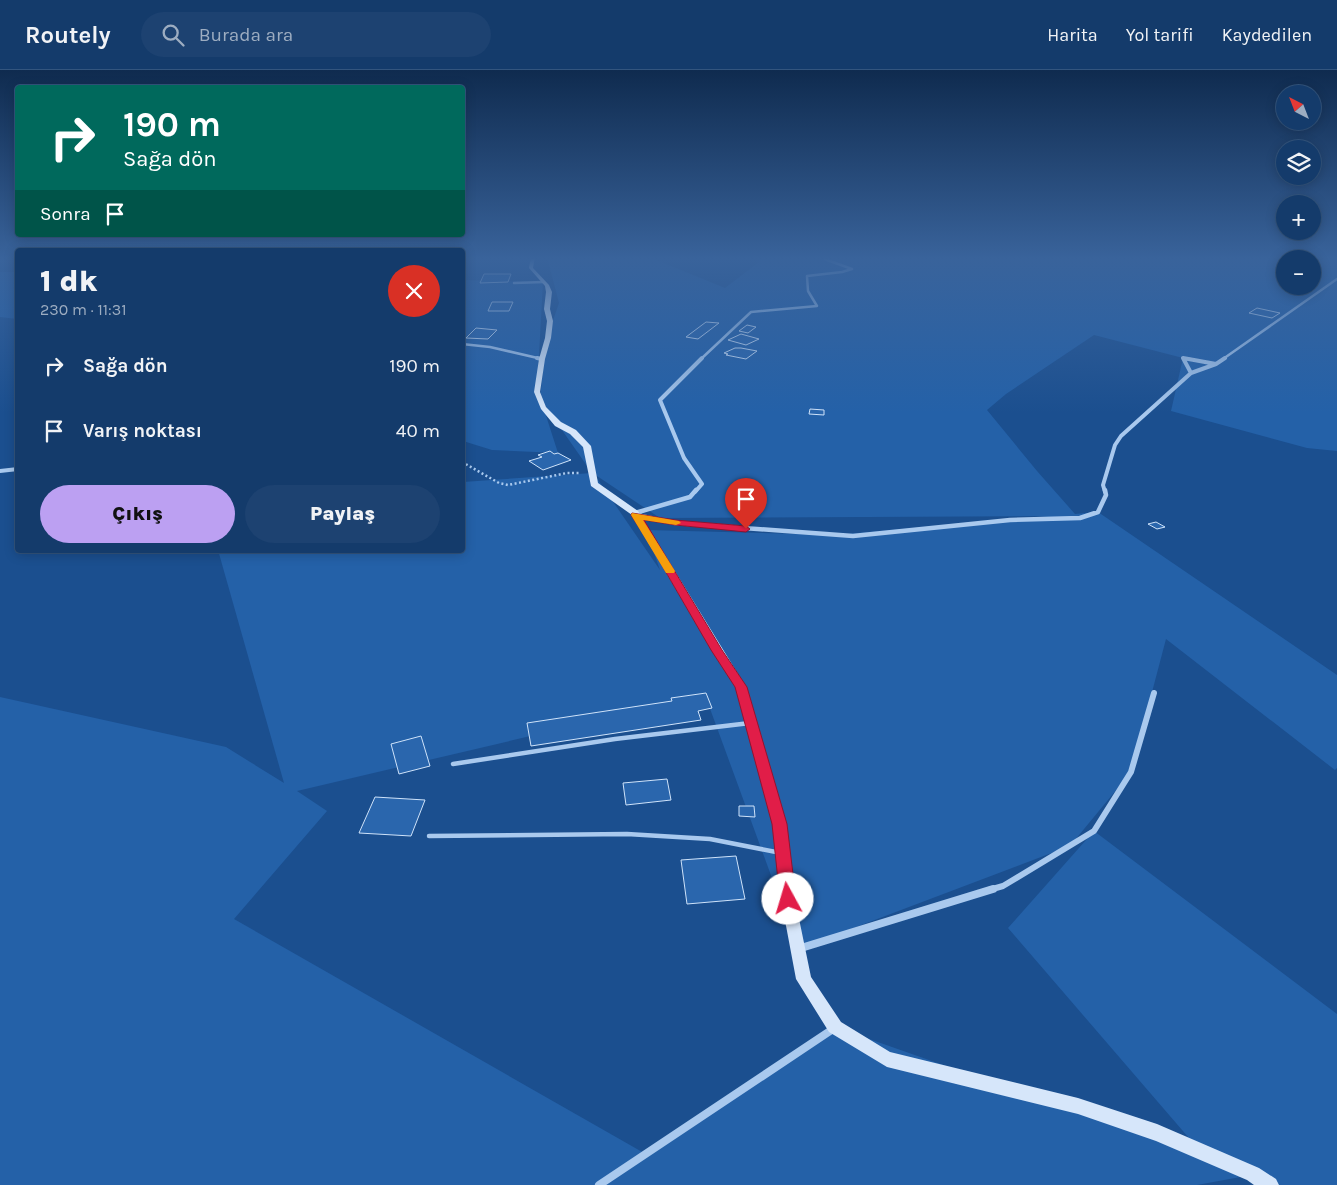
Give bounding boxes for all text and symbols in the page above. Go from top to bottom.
search box [141,12,491,57]
text: Routely [25,21,111,49]
icon: search [159,21,187,49]
text: Burada ara [199,24,293,46]
text: Harita [1047,24,1098,46]
text: Yol tarifi [1126,24,1194,46]
text: Kaydedilen [1222,24,1312,46]
north arrow [1276,85,1321,130]
map controls [1276,85,1321,295]
text: 190 m [123,104,221,145]
icon: right [40,105,105,170]
button: layers [1276,140,1321,185]
text: Sağa dön [123,146,217,172]
button: + [1276,195,1321,240]
icon: arrive [101,200,129,228]
text: Sonra [40,203,91,225]
button: − [1276,250,1321,295]
text: 1 dk [40,263,97,299]
button: close [388,265,440,317]
text: 230 m · 11:31 [40,300,126,319]
icon: right [40,352,68,380]
text: Sağa dön [83,355,167,377]
text: 190 m [389,355,440,377]
icon: arrive [40,417,68,445]
text: Varış noktası [83,420,202,442]
text: 40 m [396,420,440,442]
pin [725,478,767,529]
button: Çıkış [40,485,235,543]
button: Paylaş [245,485,440,543]
icon: arrive [732,485,760,513]
position arrow [761,872,813,924]

